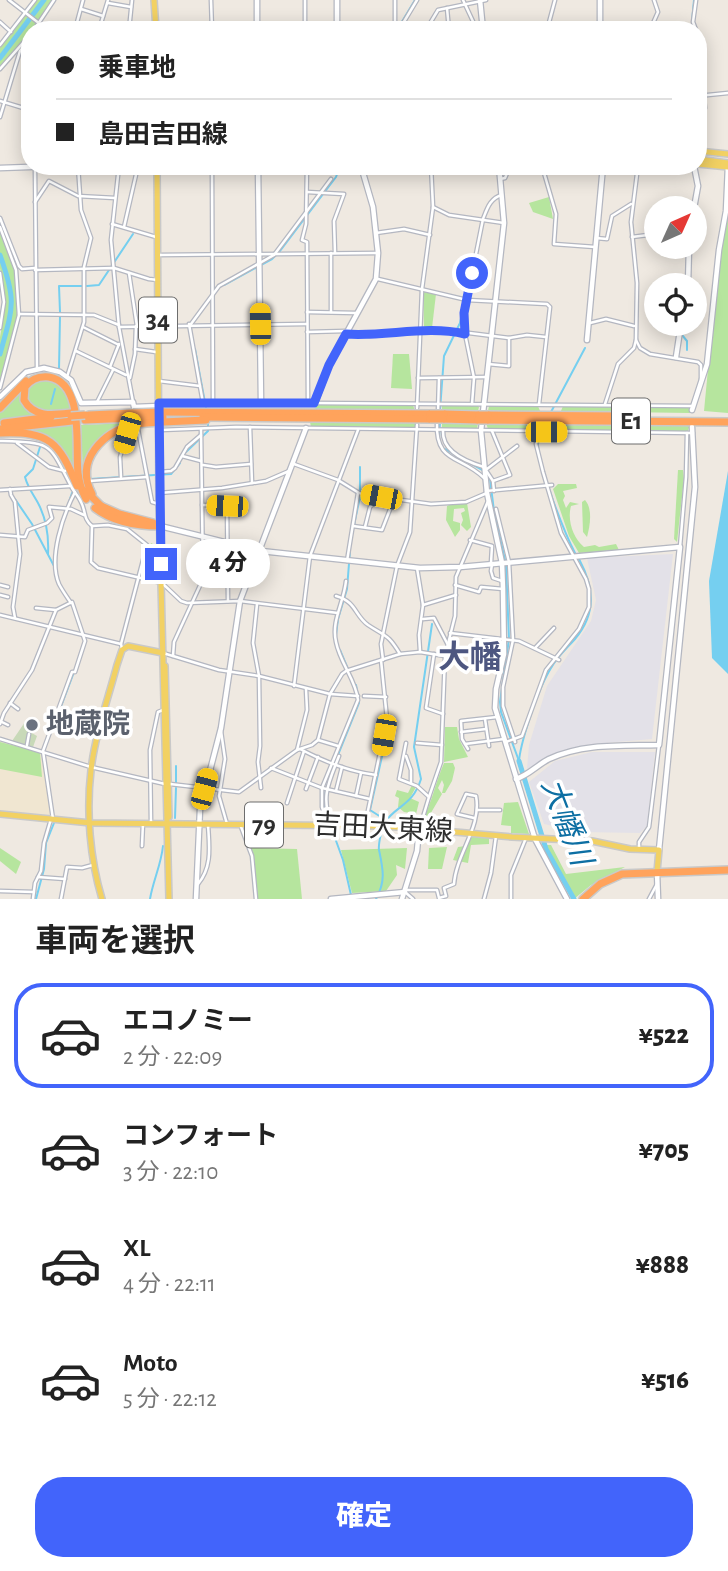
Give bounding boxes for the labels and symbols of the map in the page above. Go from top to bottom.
north arrow [644,196,707,259]
route start [456,257,488,289]
road number: 34 [139,298,177,342]
car [250,303,271,345]
road number: E1 [612,398,650,444]
car [112,410,143,456]
car [526,422,568,443]
car [359,483,404,511]
car [206,495,249,517]
callout: 4 分 [186,540,270,588]
route end [145,548,177,580]
district label: 大幡 [438,640,502,674]
place label: 地蔵院 [46,709,130,739]
car [371,712,398,758]
marker: 地蔵院 [24,717,40,733]
car [189,766,220,812]
water label: 大幡川 [536,774,599,872]
road number: 79 [245,803,283,848]
street label: 吉田大東線 [312,809,454,847]

